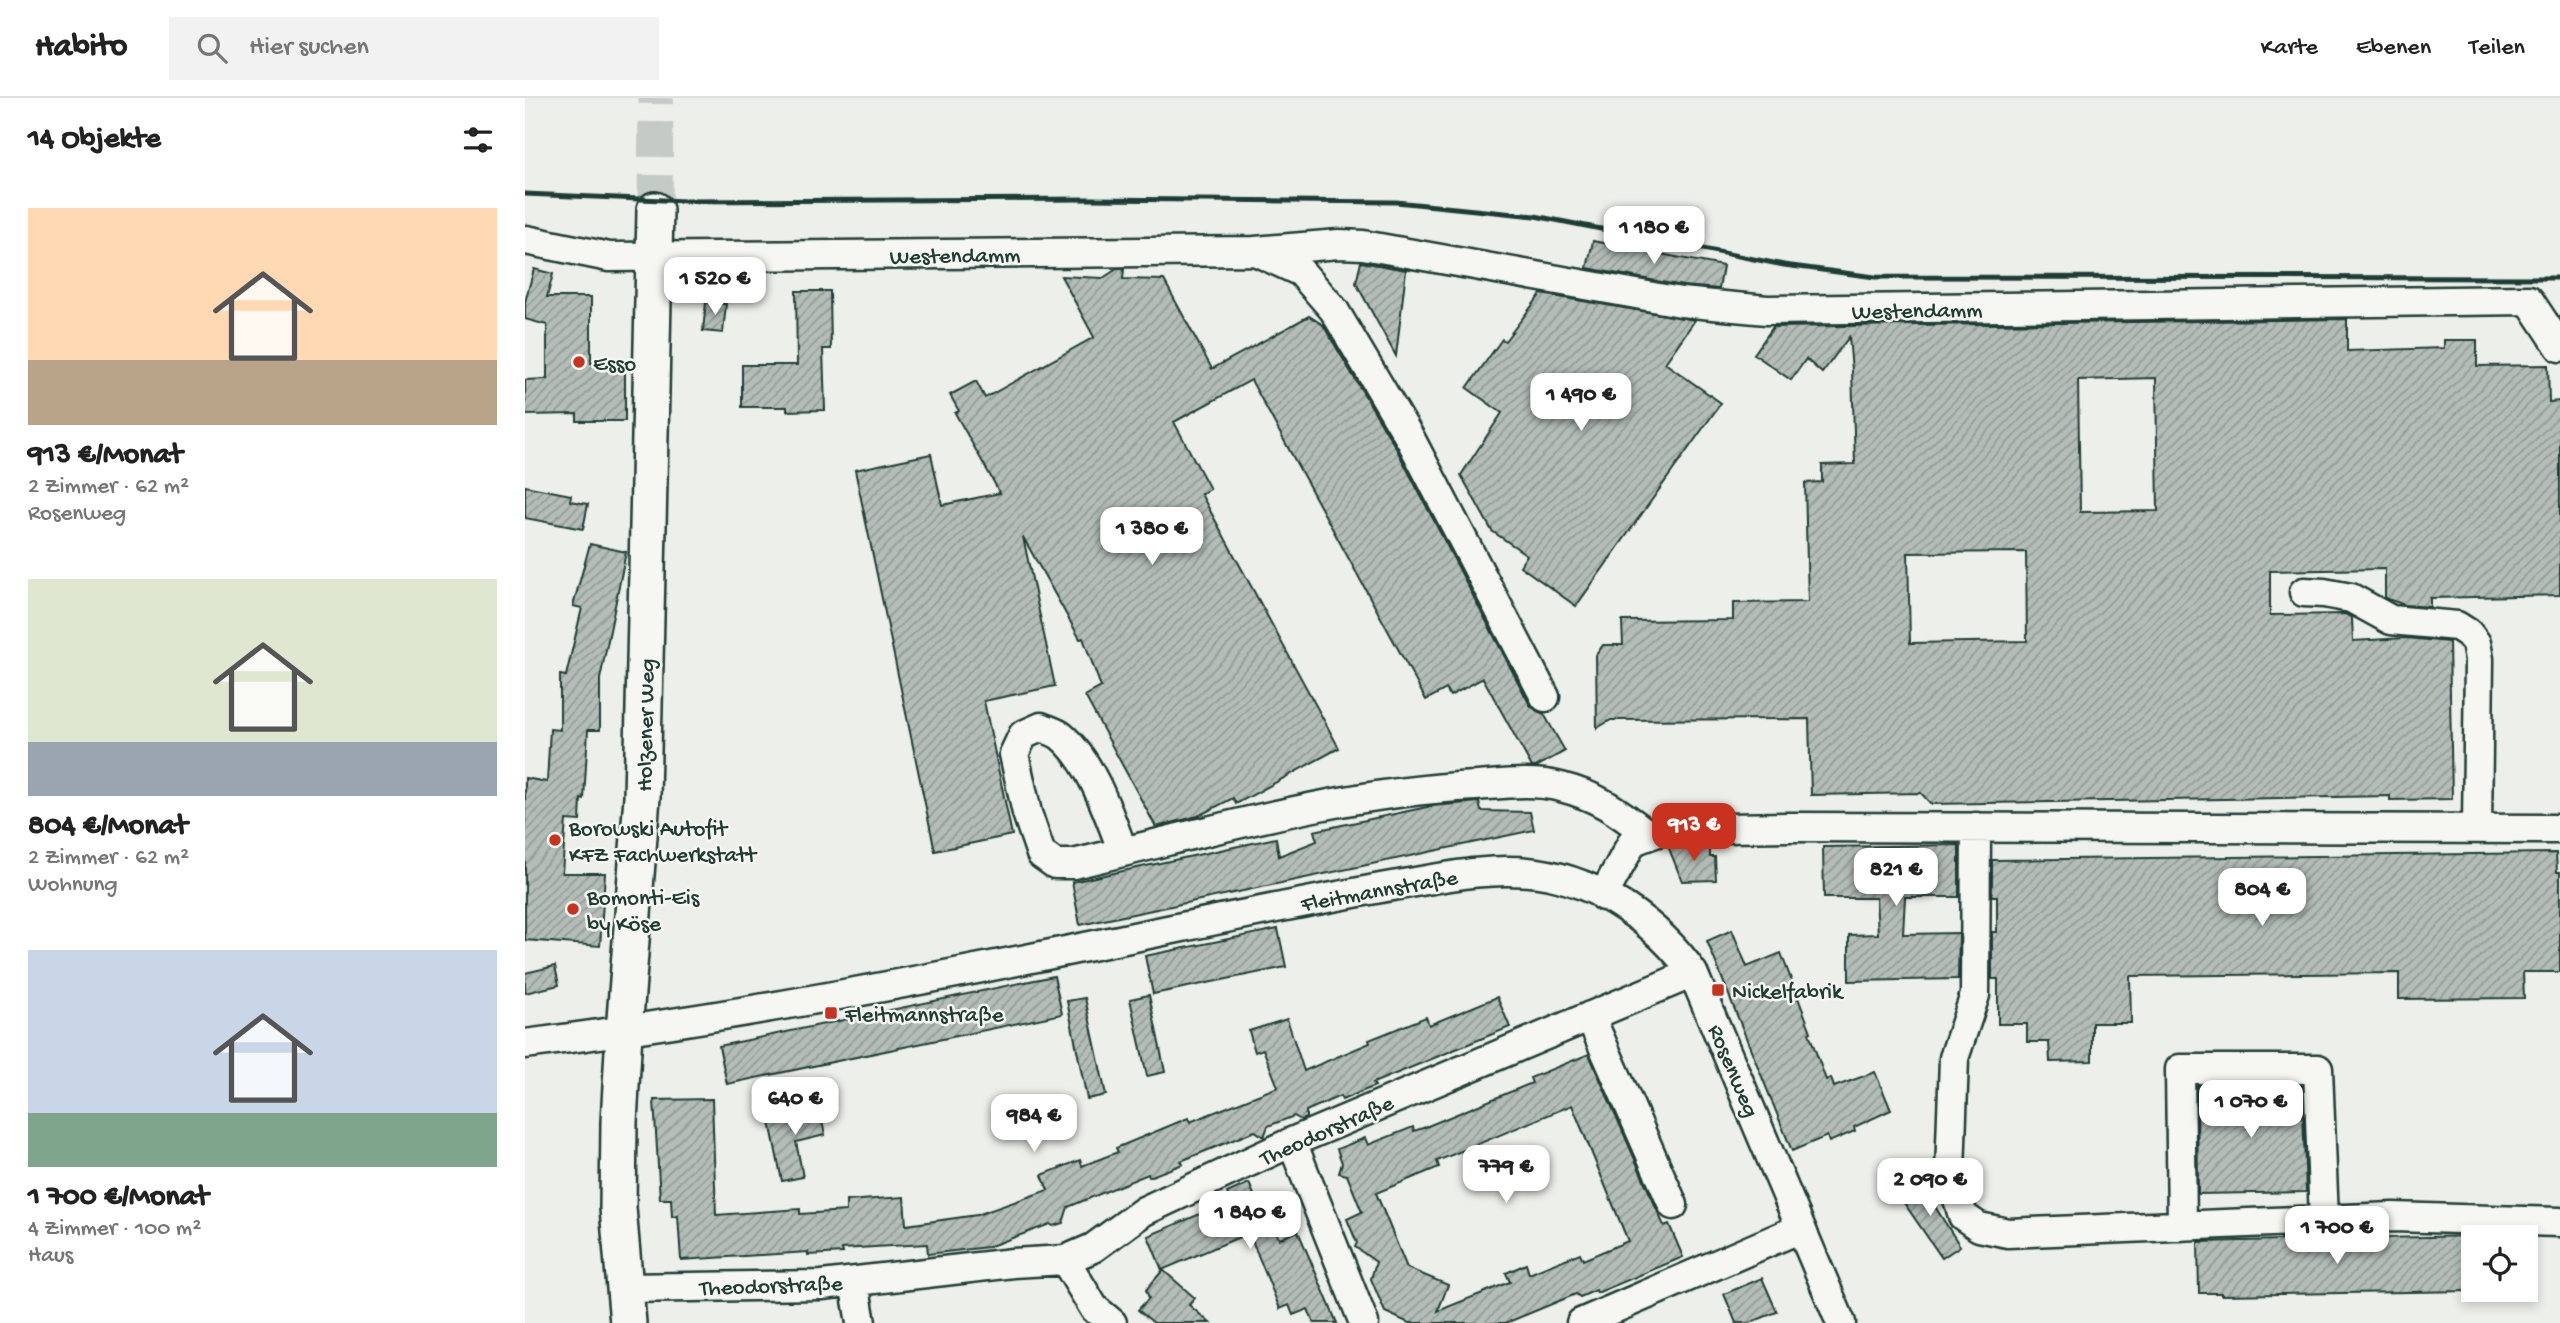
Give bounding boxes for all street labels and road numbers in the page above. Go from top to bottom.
street label: Westendamm [889,243,1021,272]
street label: Westendamm [1851,298,1983,327]
street label: Holzener Weg [633,658,662,792]
street label: Fleitmannstraße [1298,865,1461,920]
street label: Rosenweg [1700,1021,1763,1122]
street label: Theodorstraße [1255,1090,1399,1174]
street label: Theodorstraße [697,1271,844,1304]

